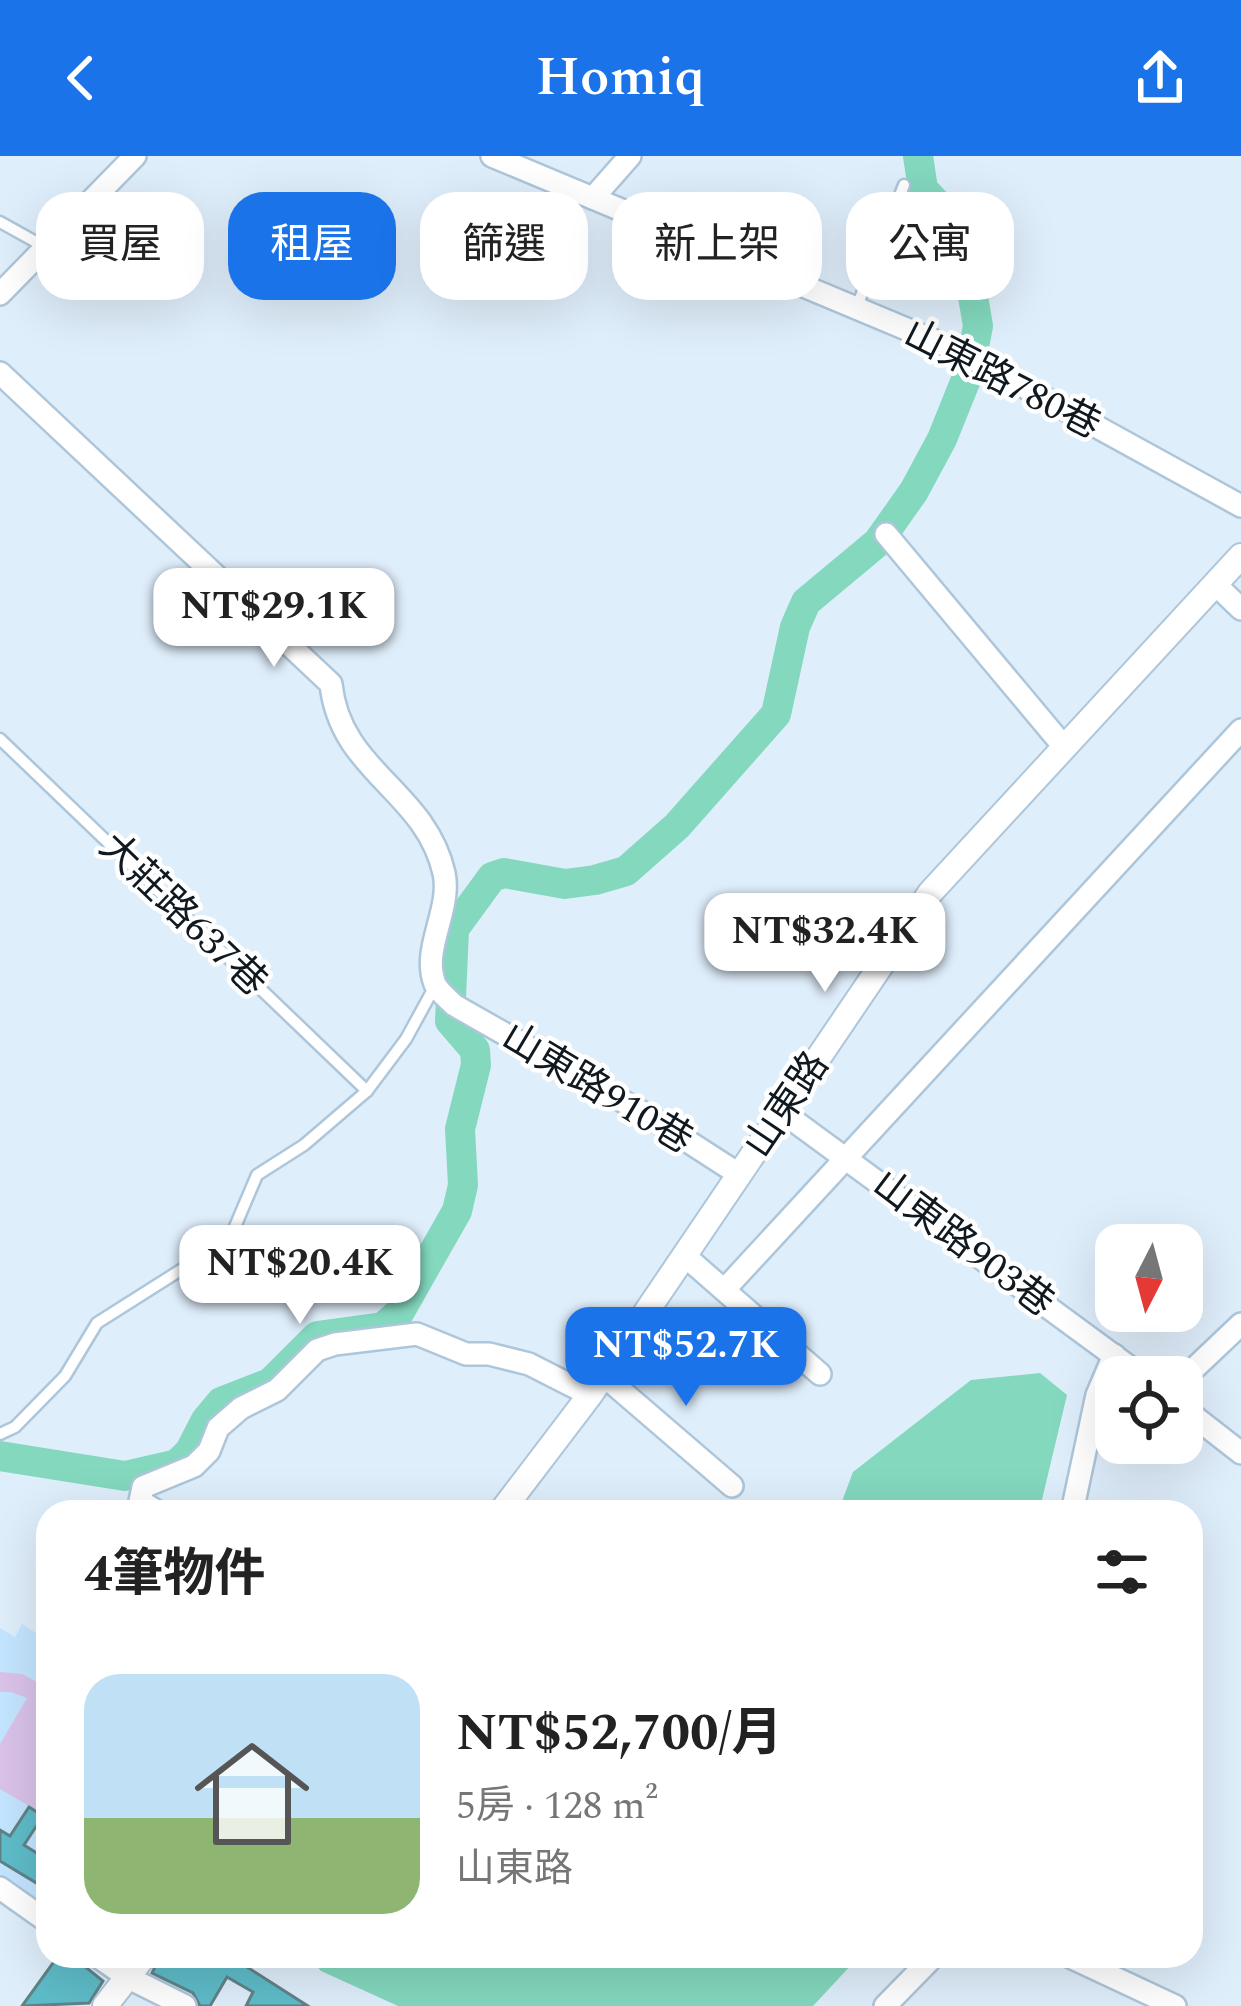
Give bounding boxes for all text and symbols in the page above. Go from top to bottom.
text: Homiq [536,37,705,119]
icon: back [48,45,114,111]
icon: share [1127,45,1193,111]
chip: 買屋 [36,192,204,300]
chip: 租屋 [228,192,396,300]
chip: 篩選 [420,192,588,300]
chip: 新上架 [612,192,822,300]
chip: 公寓 [846,192,1014,300]
street label: 山東路780巷 [893,305,1111,455]
pin: NT$29.1K [150,568,398,670]
text: NT$29.1K [180,577,368,636]
street label: 大莊路637巷 [85,819,281,1011]
pin: NT$32.4K [701,893,949,995]
text: NT$32.4K [731,902,919,961]
street label: 山東路910巷 [490,1008,704,1170]
street label: 山東路 [730,1040,844,1170]
street label: 山東路903巷 [860,1156,1066,1332]
north arrow [1095,1224,1203,1332]
map controls [1095,1224,1203,1464]
pin: NT$20.4K [176,1225,424,1327]
text: NT$20.4K [206,1234,394,1293]
pin: NT$52.7K [562,1307,810,1409]
text: NT$52.7K [592,1316,780,1375]
button: locate [1095,1356,1203,1464]
text: 4筆物件 [84,1536,266,1614]
icon: filters [1089,1539,1155,1605]
text: NT$52,700/月 [456,1695,782,1773]
icon: home [180,1722,324,1866]
text: 5房 · 128 m² [456,1777,658,1836]
text: 山東路 [456,1840,573,1899]

